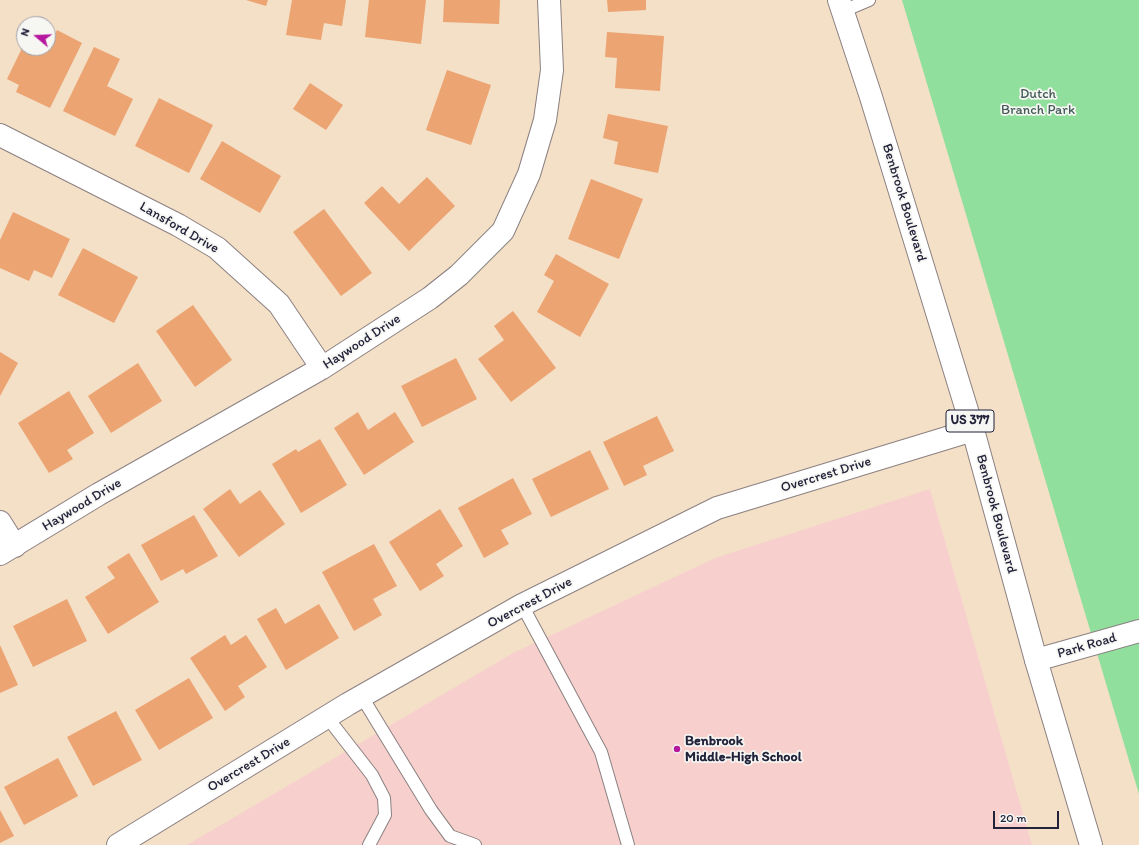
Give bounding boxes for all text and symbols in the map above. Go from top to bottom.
north arrow [16,16,56,56]
text: N [18,27,32,38]
park label: Dutch Branch Park [1001,86,1075,118]
street label: Benbrook Boulevard [878,142,930,264]
street label: Lansford Drive [136,199,222,257]
street label: Haywood Drive [320,311,404,373]
road number: US 377 [946,410,994,432]
street label: Overcrest Drive [779,453,873,497]
street label: Benbrook Boulevard [972,453,1020,575]
street label: Haywood Drive [39,475,125,535]
street label: Overcrest Drive [485,574,575,632]
street label: Park Road [1055,630,1119,662]
place label: Benbrook Middle-High School [685,733,802,766]
street label: Overcrest Drive [205,734,293,796]
marker: Benbrook Middle-High School [672,744,682,754]
scale bar [995,803,1061,829]
text: 20 m [1000,811,1027,825]

